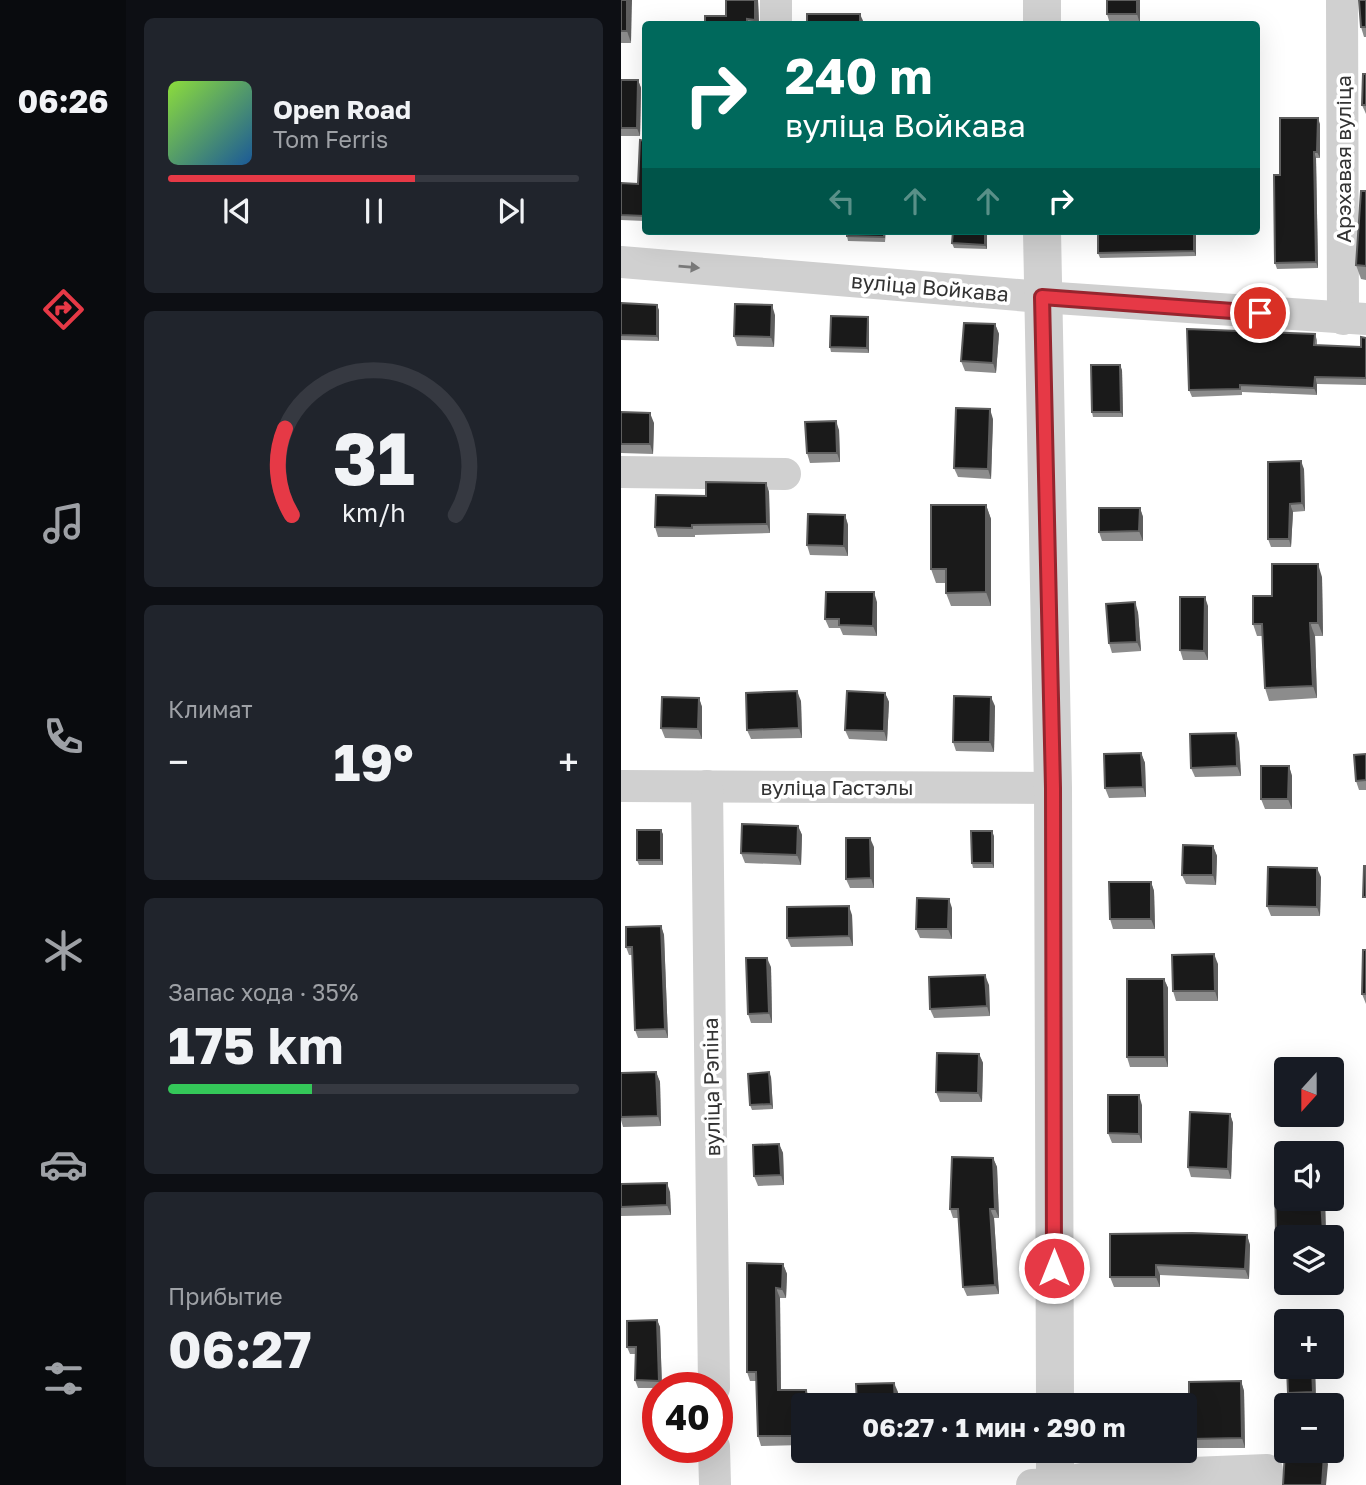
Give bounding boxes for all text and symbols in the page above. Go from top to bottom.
text: 240 m [785,46,933,105]
icon: right [670,49,761,140]
street label: Арэхавая вуліца [1330,75,1356,243]
text: 06:26 [17,82,109,120]
text: Open Road [273,94,411,125]
text: вуліца Войкава [785,106,1026,144]
text: Tom Ferris [273,125,388,153]
icon: left [823,182,861,220]
icon: ahead [896,182,934,220]
icon: ahead [969,182,1007,220]
icon: right [1042,182,1080,220]
icon: previous [218,192,256,230]
icon: pause [355,192,393,230]
icon: next [492,192,530,230]
one-way arrow [678,262,700,273]
street label: вуліца Войкава [850,267,1010,307]
pin [1230,283,1290,343]
icon: directions [39,285,88,334]
icon: arrive [1241,294,1279,332]
text: 31 [333,415,414,502]
text: km/h [342,497,405,528]
icon: music [39,499,88,548]
text: Климат [168,695,253,723]
icon: phone [39,712,88,761]
text: 19° [333,730,414,792]
text: − [168,739,189,784]
text: + [558,739,579,784]
street label: вуліца Гастэлы [761,774,913,800]
icon: climate [39,926,88,975]
text: Запас хода · 35% [168,978,358,1006]
text: 175 km [168,1013,344,1075]
street label: вуліца Рэпіна [697,1017,725,1157]
north arrow [1274,1057,1344,1127]
map controls [1274,1057,1344,1463]
icon: car [39,1140,88,1189]
button: sound [1274,1141,1344,1211]
button: layers [1274,1225,1344,1295]
position arrow [1017,1231,1091,1305]
text: Прибытие [168,1282,283,1310]
button: + [1274,1309,1344,1379]
text: 06:27 [168,1317,312,1379]
icon: filters [39,1354,88,1403]
speed limit sign: 40 [642,1372,733,1463]
button: − [1274,1393,1344,1463]
text: 06:27 · 1 мин · 290 m [862,1412,1126,1443]

